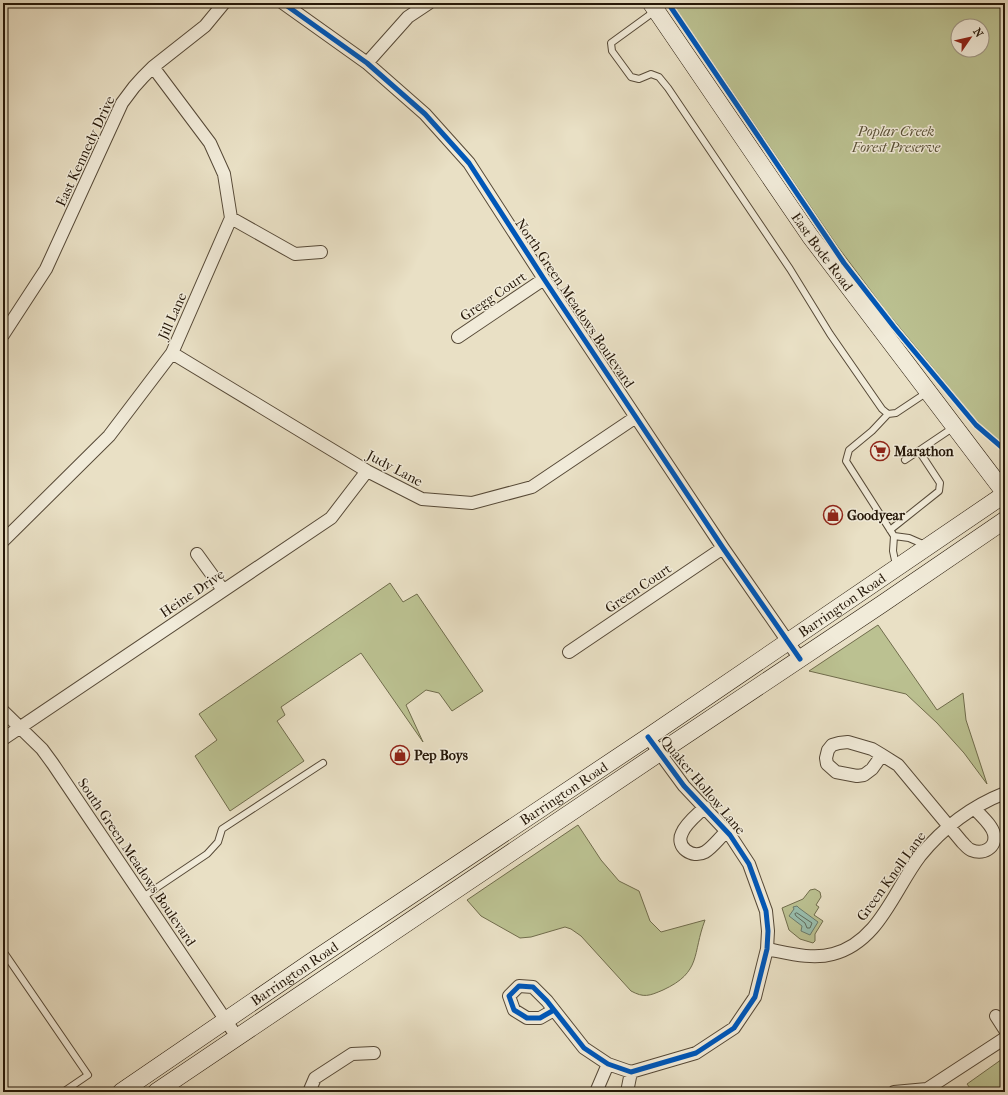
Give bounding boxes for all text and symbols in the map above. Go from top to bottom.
north arrow [950,18,990,58]
text: N [970,26,986,40]
street label: East Kennedy Drive [52,93,119,209]
park label: Poplar Creek Forest Preserve [851,123,940,156]
street label: East Bode Road [788,209,857,295]
street label: North Green Meadows Boulevard [512,215,638,391]
street label: Gregg Court [457,268,530,325]
street label: Jill Lane [154,290,190,343]
supermarket icon: Marathon [869,440,891,462]
place label: Marathon [893,443,955,460]
street label: Judy Lane [363,446,426,490]
shop icon: Goodyear [822,504,844,526]
place label: Goodyear [847,507,906,524]
street label: Green Court [602,560,675,617]
street label: Heine Drive [157,566,228,621]
street label: Barrington Road [795,570,889,641]
street label: Quaker Hollow Lane [656,732,749,838]
shop icon: Pep Boys [389,744,411,766]
place label: Pep Boys [414,747,469,764]
street label: Barrington Road [517,758,611,829]
street label: South Green Meadows Boulevard [74,775,200,950]
street label: Green Knoll Lane [853,828,930,924]
street label: Barrington Road [248,938,342,1010]

